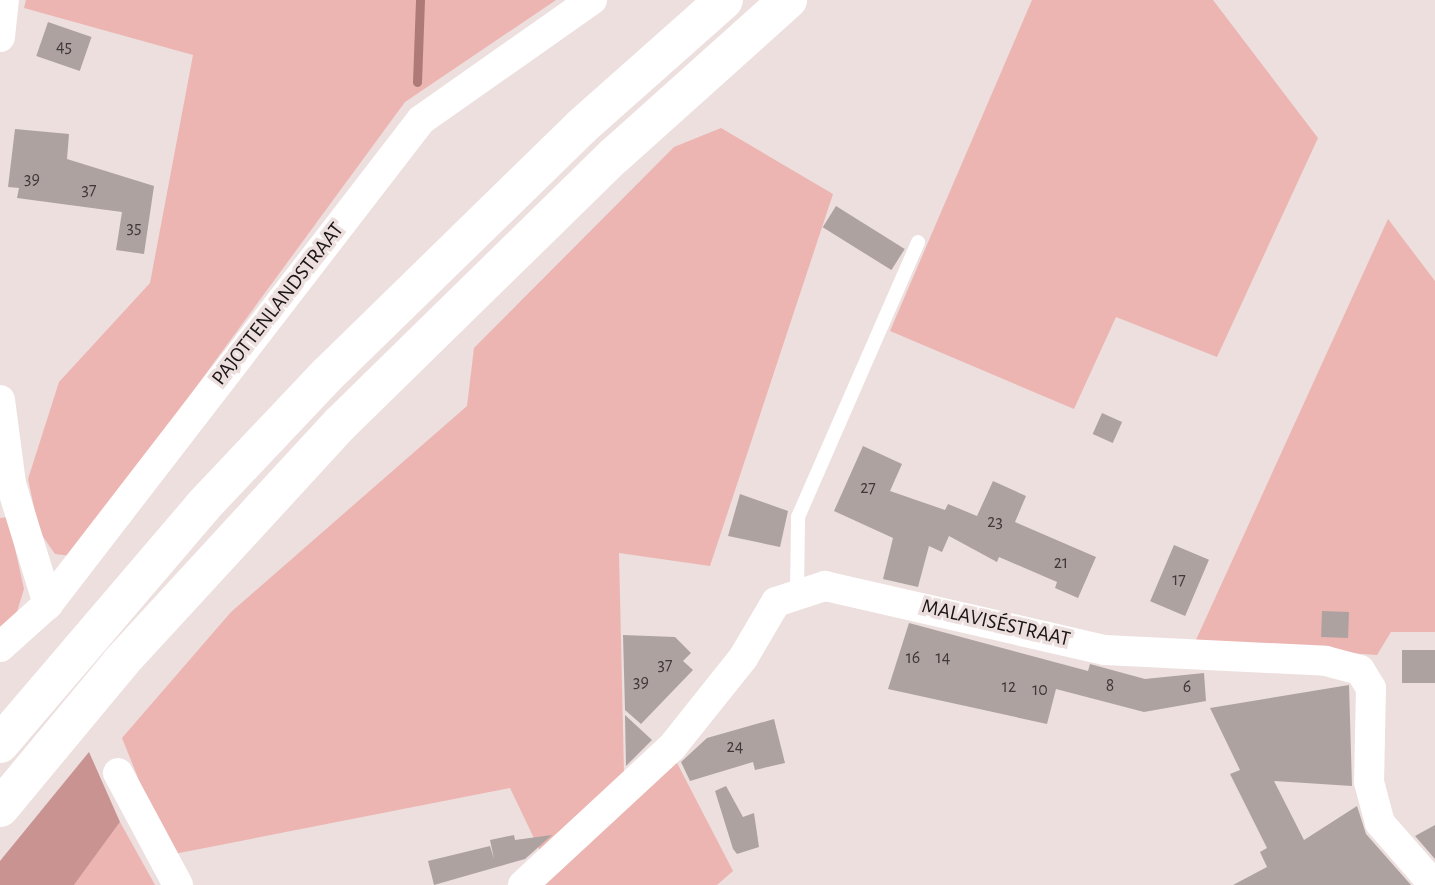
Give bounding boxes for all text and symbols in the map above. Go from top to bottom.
house number: 45 [56,36,72,58]
house number: 39 [24,168,40,190]
house number: 37 [82,179,96,201]
house number: 35 [127,217,141,239]
street label: PAJOTTENLANDSTRAAT [207,218,349,390]
house number: 27 [860,477,876,499]
house number: 23 [987,511,1003,533]
house number: 21 [1054,552,1068,574]
house number: 17 [1172,569,1186,591]
street label: MALAVISÉSTRAAT [919,594,1073,652]
house number: 16 [906,647,920,669]
house number: 14 [936,647,950,669]
house number: 37 [658,654,672,676]
house number: 39 [633,671,649,693]
house number: 8 [1106,675,1114,697]
house number: 12 [1002,676,1016,698]
house number: 6 [1183,676,1191,698]
house number: 10 [1032,679,1048,701]
house number: 24 [727,736,743,758]

